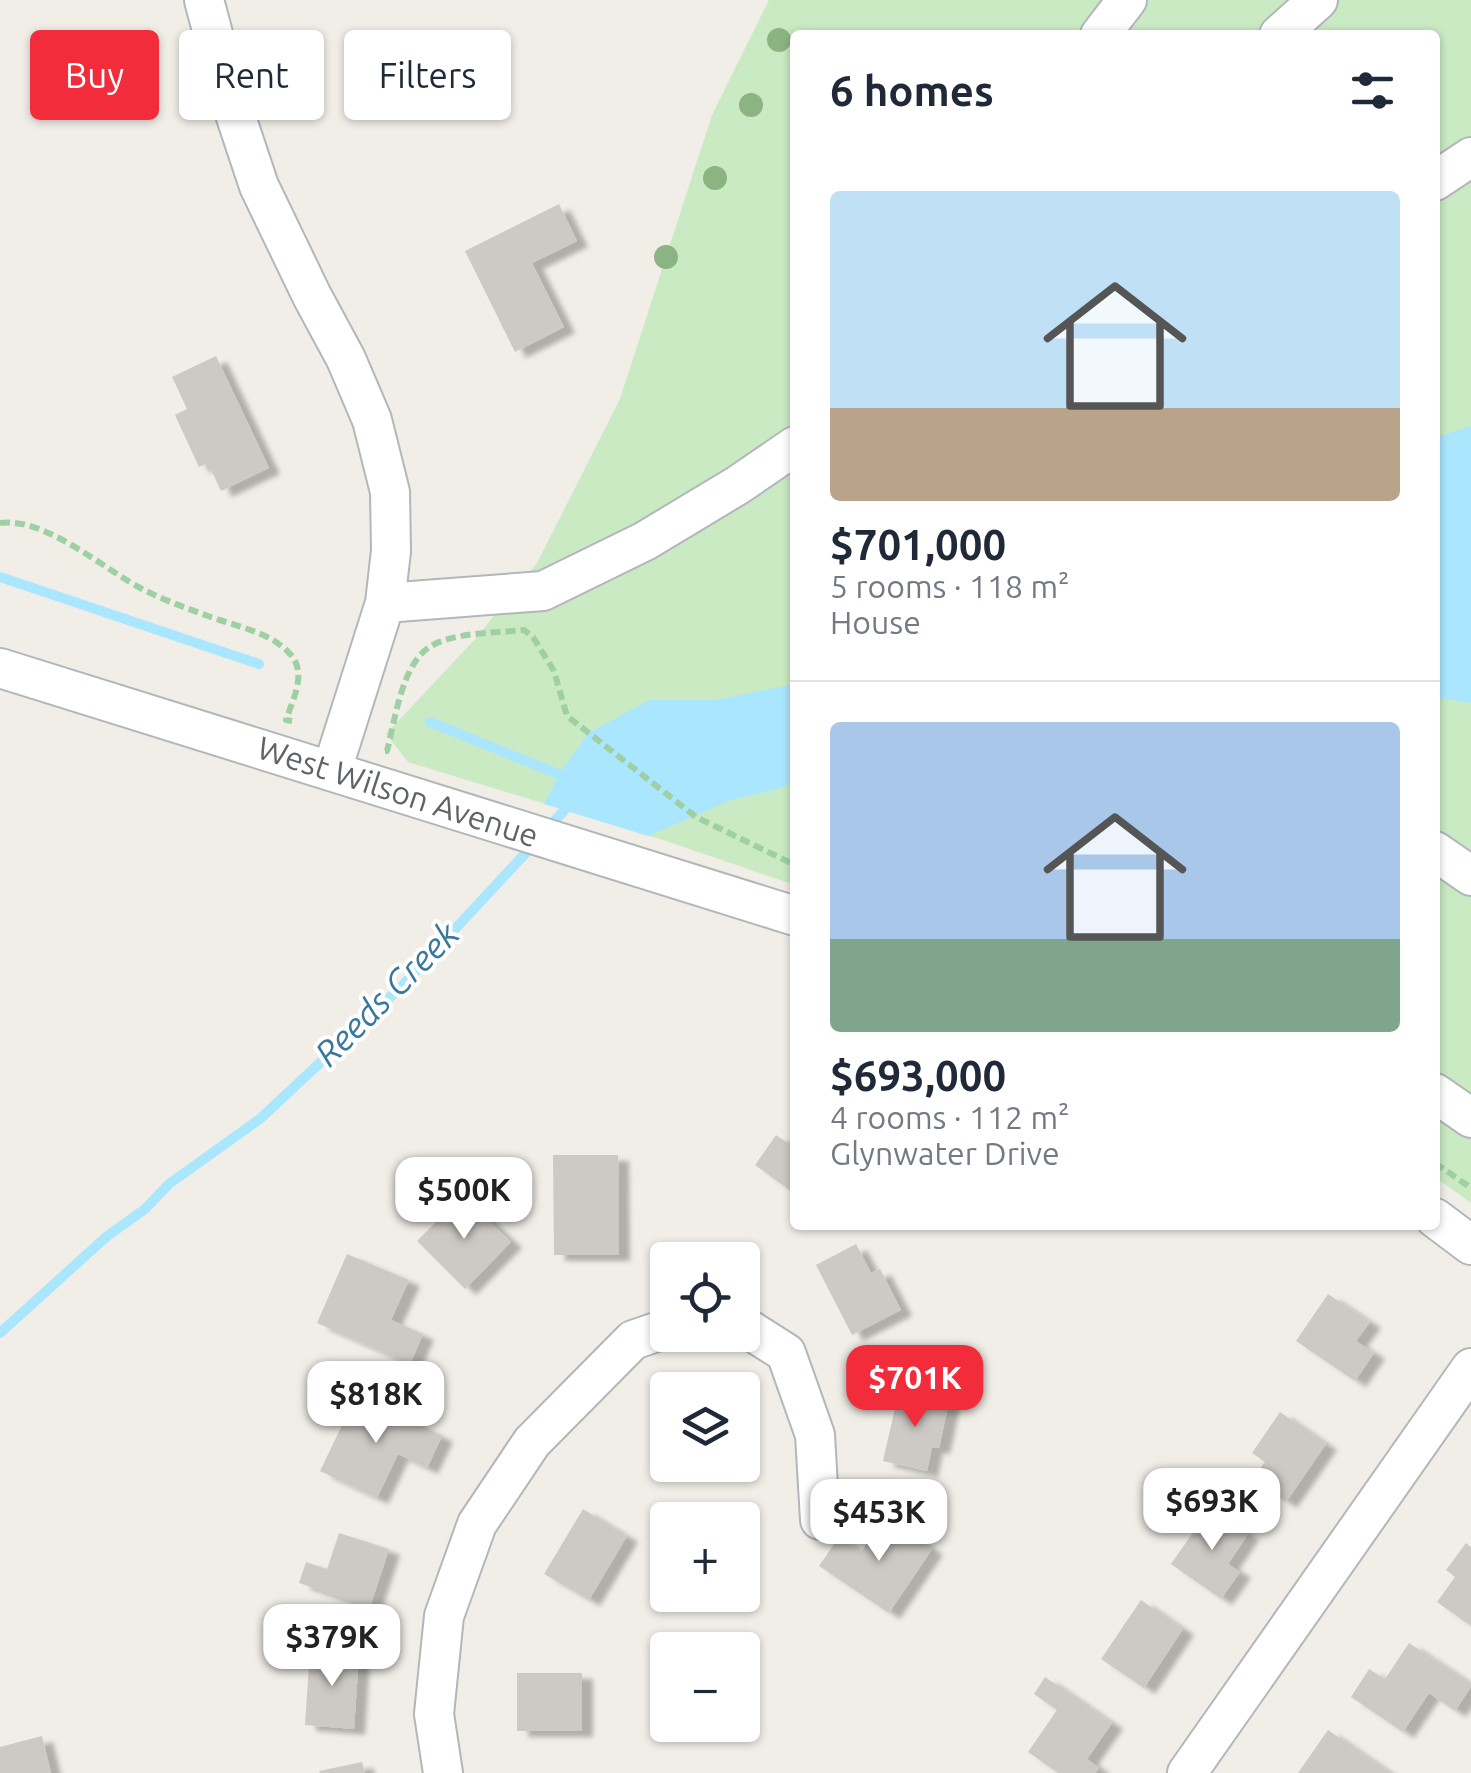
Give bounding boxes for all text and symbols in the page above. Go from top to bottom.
chip: Buy [30,30,159,120]
chip: Rent [179,30,324,120]
chip: Filters [344,30,511,120]
icon: filters [1345,63,1400,118]
text: 6 homes [830,67,994,114]
icon: home [1025,256,1205,436]
text: $701,000 [830,521,1006,568]
text: 5 rooms · 118 m² [830,568,1070,604]
text: House [830,604,921,640]
street label: West Wilson Avenue [253,729,543,853]
icon: home [1025,787,1205,967]
water label: Reeds Creek [306,913,467,1074]
text: $693,000 [830,1052,1006,1099]
text: 4 rooms · 112 m² [830,1099,1070,1135]
text: Glynwater Drive [830,1135,1060,1171]
pin: $500K [394,1157,534,1242]
text: $500K [417,1171,511,1207]
map controls [650,1242,760,1742]
button: locate [650,1242,760,1352]
pin: $701K [845,1345,985,1430]
text: $701K [868,1359,962,1395]
pin: $818K [306,1361,446,1446]
button: layers [650,1372,760,1482]
text: $818K [329,1375,423,1411]
pin: $693K [1142,1468,1282,1553]
pin: $453K [809,1479,949,1564]
text: $693K [1165,1482,1259,1518]
text: $453K [832,1493,926,1529]
button: + [650,1502,760,1612]
pin: $379K [262,1604,402,1689]
text: $379K [285,1618,379,1654]
button: − [650,1632,760,1742]

